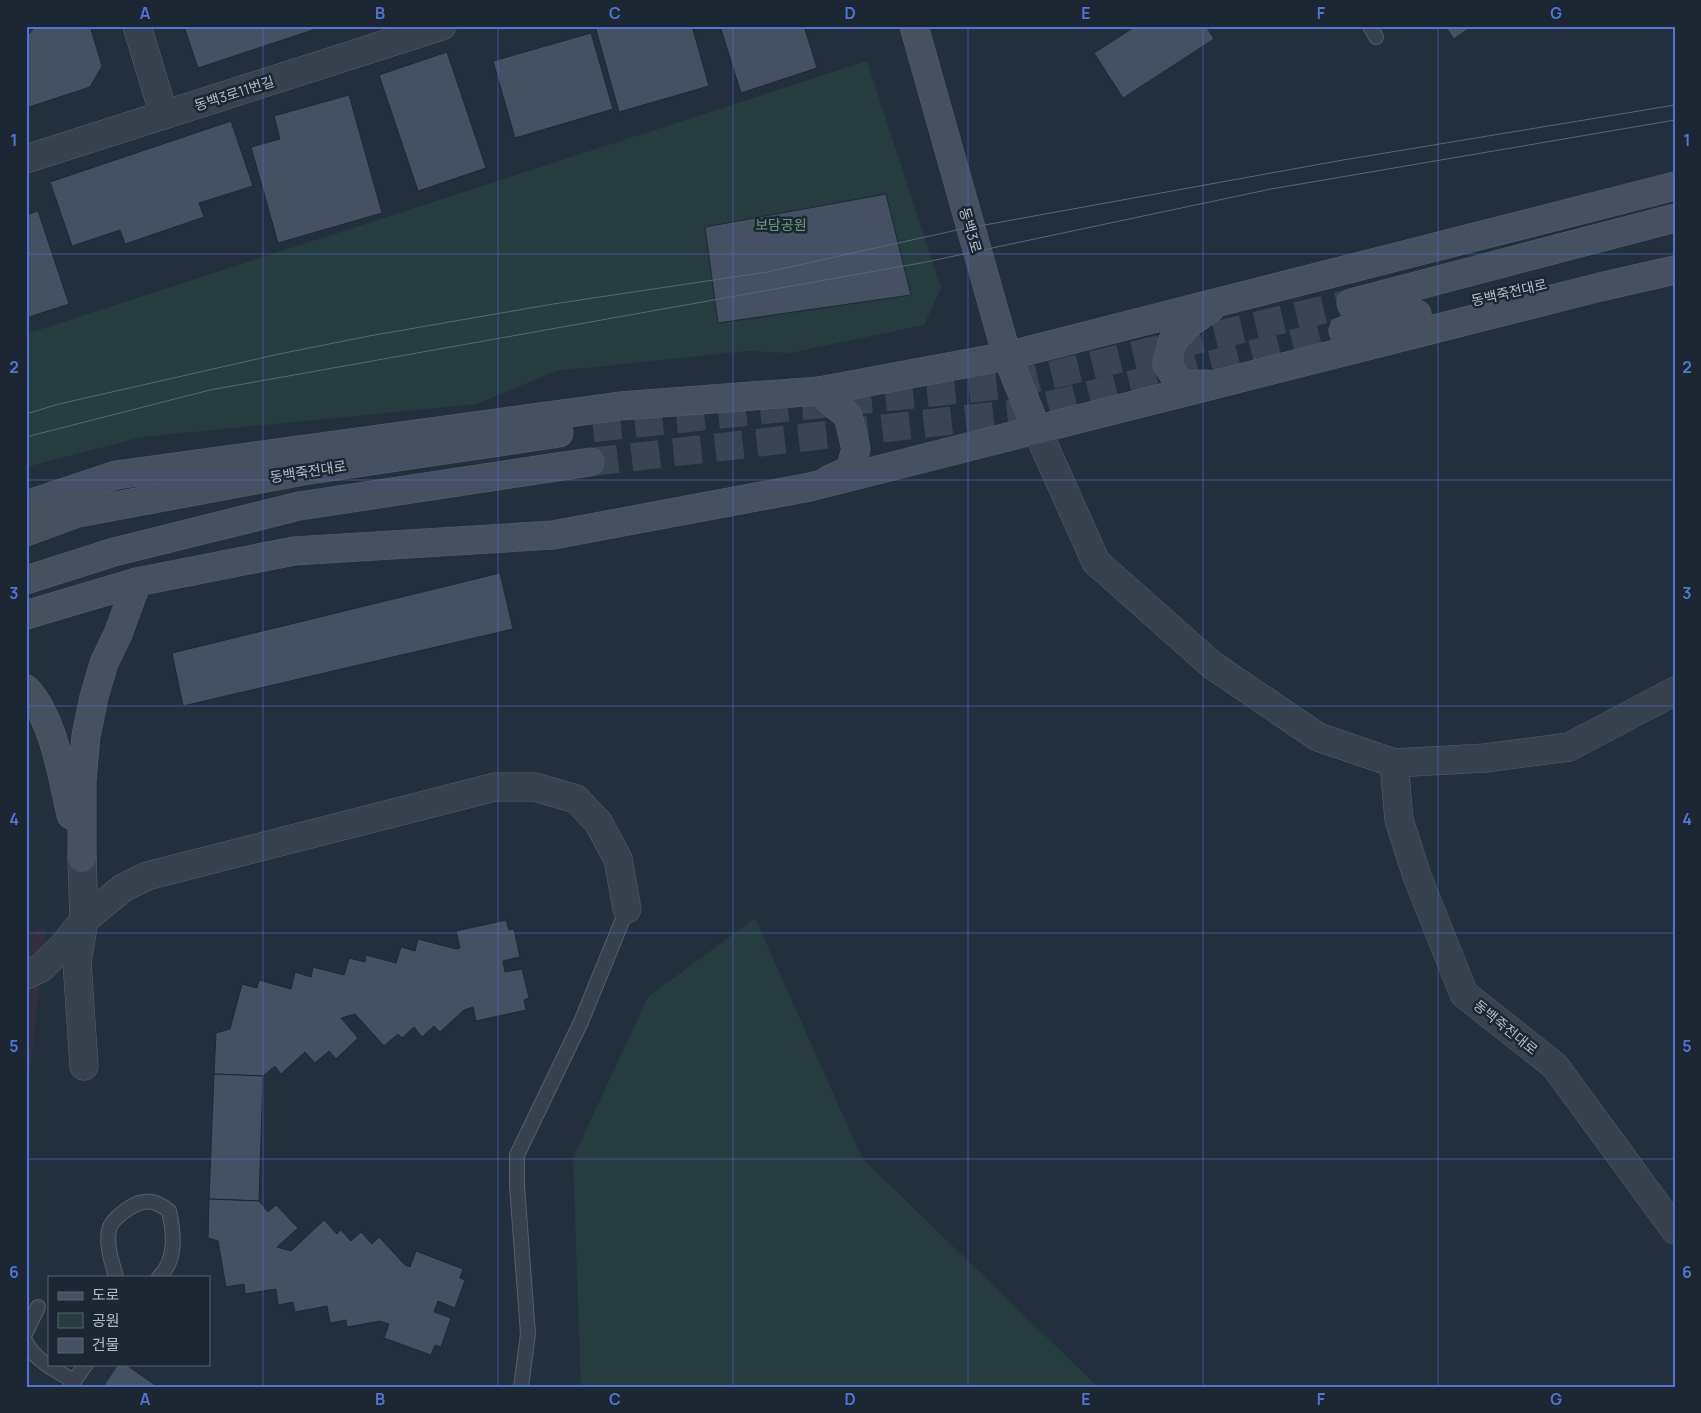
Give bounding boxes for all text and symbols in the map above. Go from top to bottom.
text: A [140,2,151,24]
text: B [375,2,385,24]
text: C [609,2,621,24]
text: D [844,2,856,24]
text: E [1081,2,1091,24]
text: F [1317,2,1326,24]
text: G [1550,2,1562,24]
street label: 동백3로11번길 [192,71,276,115]
text: 1 [10,129,18,151]
text: 1 [1683,129,1691,151]
street label: 동백3로 [955,205,987,255]
park label: 보담공원 [755,215,807,234]
street label: 동백죽전대로 [1469,274,1549,310]
text: 2 [9,356,19,378]
text: 2 [1682,356,1692,378]
street label: 동백죽전대로 [268,456,348,486]
text: 3 [9,582,19,604]
text: 3 [1682,582,1692,604]
text: 4 [9,808,19,830]
text: 4 [1682,808,1692,830]
street label: 동백죽전대로 [1470,995,1542,1059]
text: 5 [9,1035,19,1057]
text: 5 [1682,1035,1692,1057]
text: 6 [9,1261,19,1283]
text: 6 [1682,1261,1692,1283]
legend [48,1276,210,1366]
text: 도로 [92,1284,120,1305]
text: 공원 [92,1310,120,1331]
text: 건물 [92,1334,120,1355]
text: A [140,1388,151,1410]
text: B [375,1388,385,1410]
text: C [609,1388,621,1410]
text: D [844,1388,856,1410]
text: E [1081,1388,1091,1410]
text: F [1317,1388,1326,1410]
text: G [1550,1388,1562,1410]

